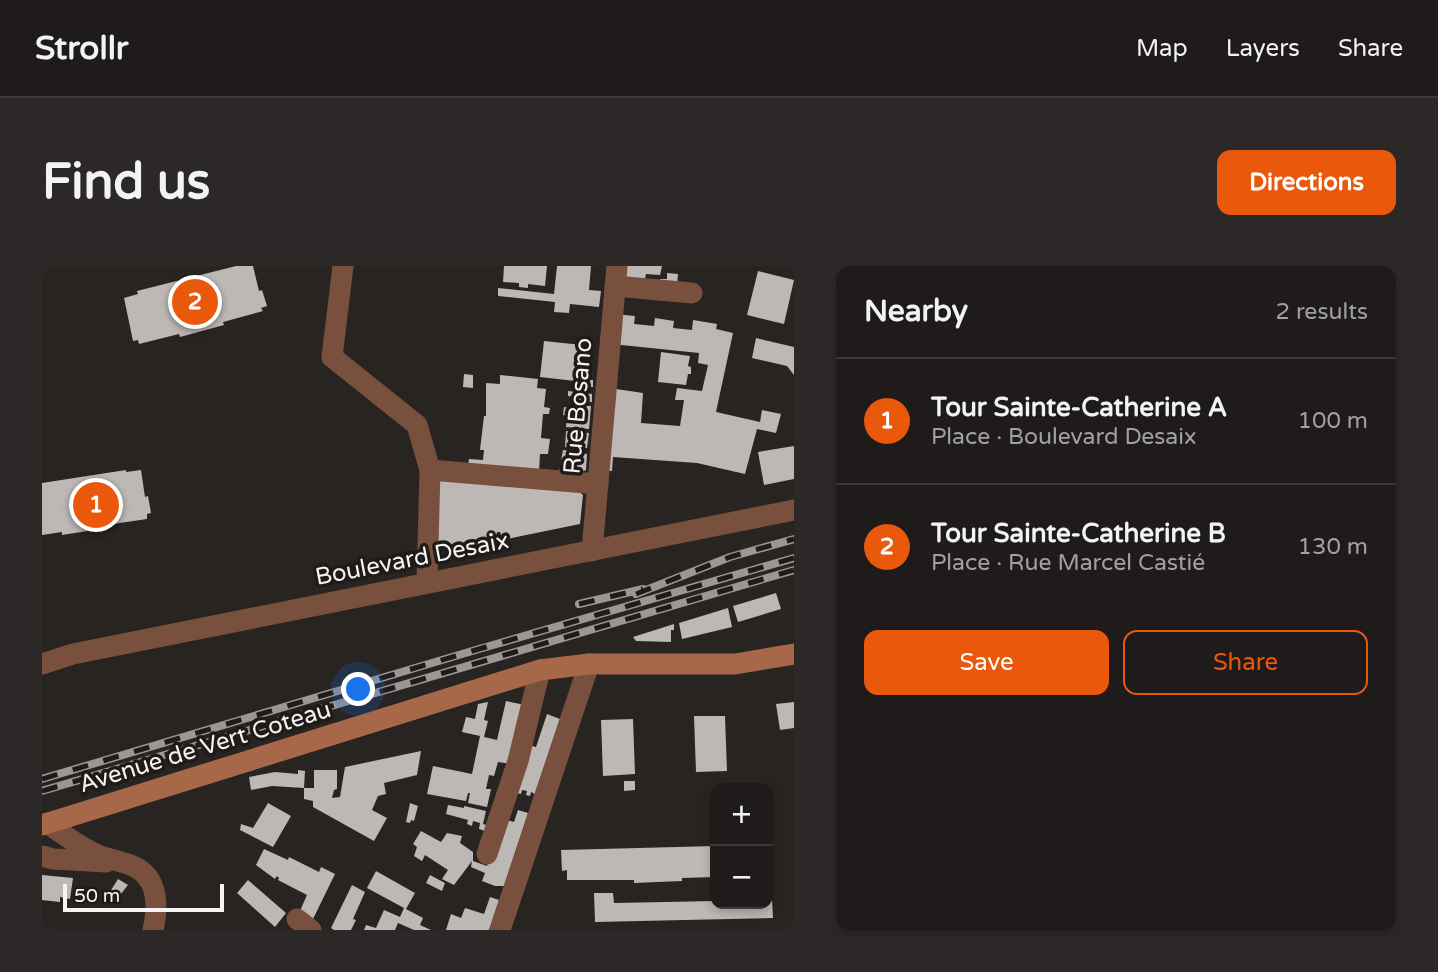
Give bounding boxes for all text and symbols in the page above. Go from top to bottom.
text: Strollr [35,29,129,68]
text: Map [1136,34,1188,63]
text: Layers [1226,34,1300,63]
text: Share [1338,34,1403,63]
button: Directions [1217,150,1396,215]
text: Find us [42,153,210,212]
pin: 2 [172,276,218,328]
text: Nearby [864,293,968,330]
text: 2 results [1275,298,1368,326]
street label: Rue Bosano [558,337,598,475]
text: Tour Sainte-Catherine A [931,392,1227,423]
text: 1 [880,407,894,435]
text: 100 m [1298,407,1368,435]
text: Place · Boulevard Desaix [931,423,1196,451]
pin: 1 [73,479,119,531]
text: Tour Sainte-Catherine B [931,518,1226,549]
street label: Boulevard Desaix [313,526,511,592]
text: 2 [880,533,894,561]
text: 130 m [1298,533,1368,561]
text: Place · Rue Marcel Castié [931,549,1205,577]
button: Save [864,630,1109,695]
button: Share [1123,630,1368,695]
your location [341,672,375,706]
street label: Avenue de Vert Coteau [75,695,335,799]
map controls [710,783,773,909]
button: + [710,783,773,846]
button: − [710,846,773,909]
scale bar [63,881,224,913]
text: 50 m [74,885,120,907]

